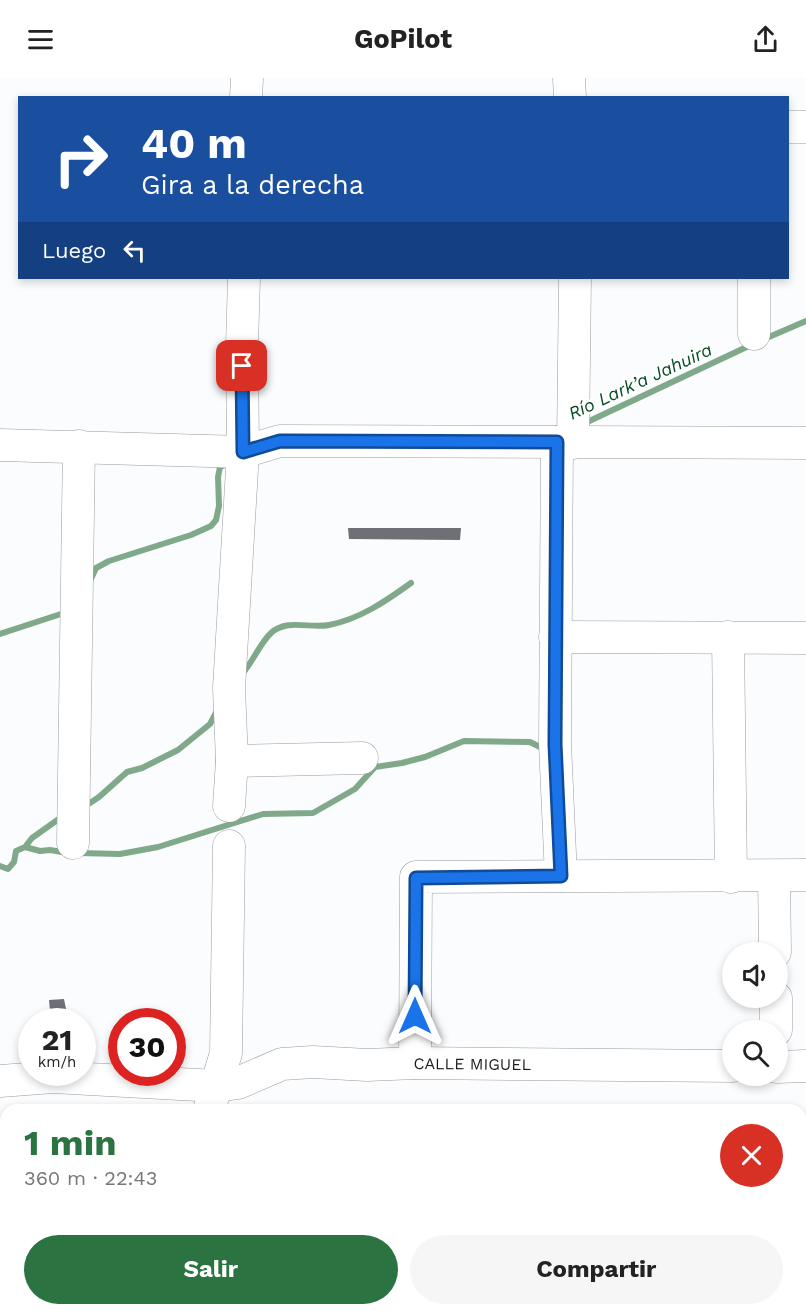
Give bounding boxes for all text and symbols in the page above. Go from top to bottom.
icon: menu [24,23,57,56]
text: GoPilot [354,23,452,55]
icon: share [749,23,782,56]
text: 40 m [141,119,247,168]
icon: right [42,120,120,198]
text: Gira a la derecha [141,169,364,201]
icon: left [118,234,151,267]
text: Luego [42,238,106,263]
water label: Río Lark’a Jahuira [565,338,715,424]
pin [216,340,267,391]
icon: arrive [225,349,258,382]
map controls [722,942,788,1086]
button: sound [722,942,788,1008]
position arrow [383,984,447,1048]
speed limit sign: 30 [108,1008,186,1086]
button: search [722,1020,788,1086]
text: 21 [42,1022,72,1057]
text: km/h [38,1053,76,1071]
street label: CALLE MIGUEL [413,1053,532,1074]
text: 1 min [24,1122,116,1164]
button: close [720,1124,783,1187]
text: 360 m · 22:43 [24,1166,157,1190]
button: Salir [24,1235,398,1304]
button: Compartir [410,1235,783,1304]

